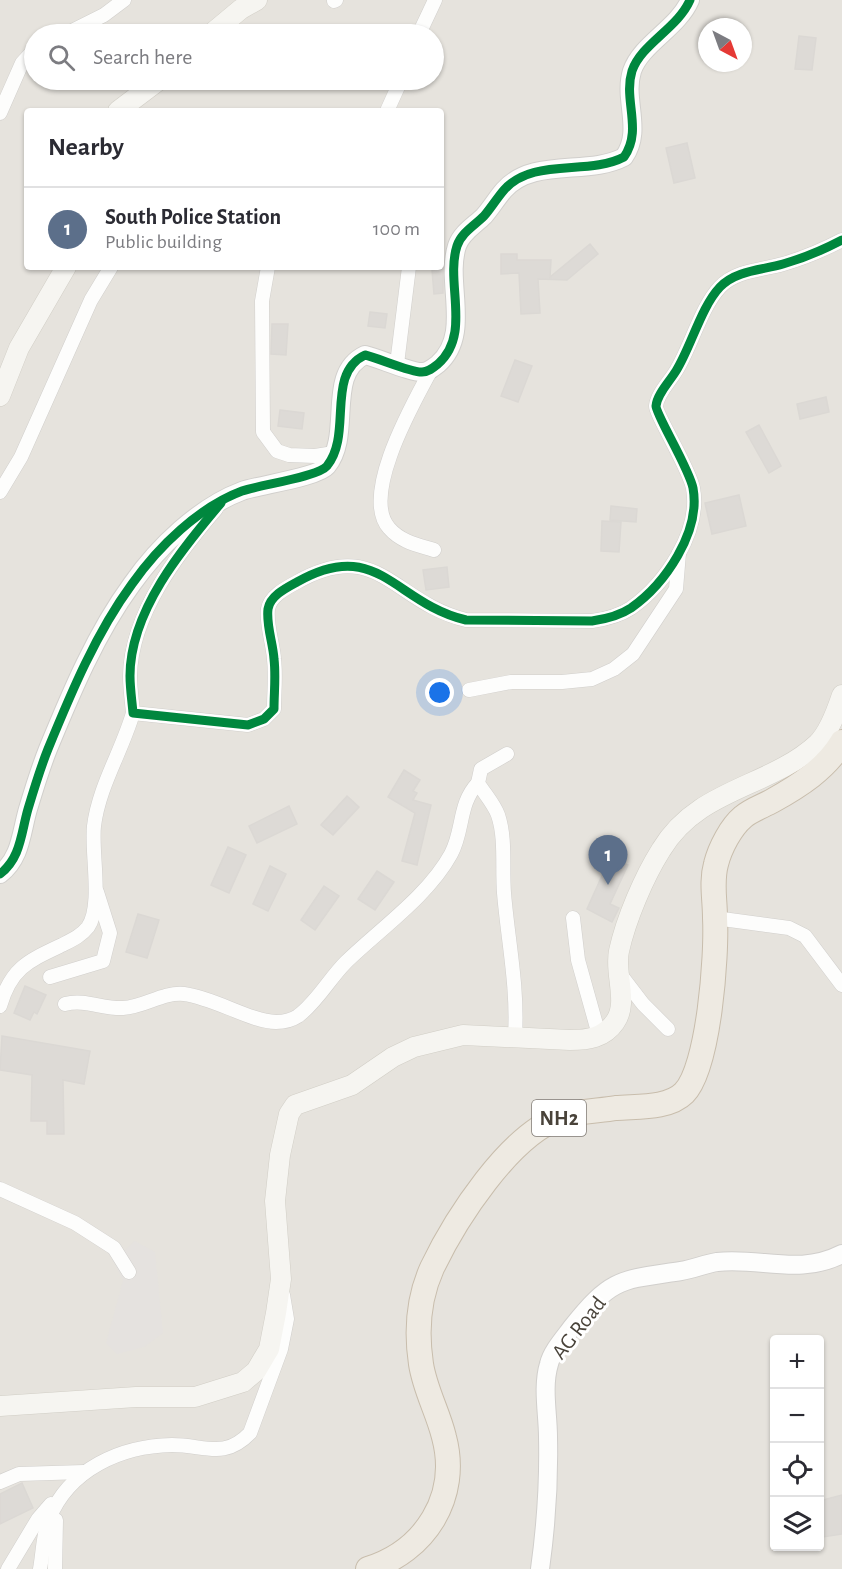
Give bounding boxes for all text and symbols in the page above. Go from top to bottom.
north arrow [698,18,752,72]
search box [24,24,444,90]
icon: search [45,41,78,74]
text: Search here [93,46,192,68]
text: Nearby [48,134,124,160]
text: South Police Station [105,206,281,228]
text: 1 [64,219,71,239]
text: 100 m [373,219,420,239]
text: Public building [105,232,222,252]
your location [425,678,454,707]
pin: 1 [588,836,628,885]
road number: NH2 [532,1100,586,1136]
street label: AG Road [548,1292,610,1363]
map controls [770,1335,824,1551]
button: + [770,1335,824,1389]
button: − [770,1389,824,1443]
button: locate [770,1443,824,1497]
button: layers [770,1497,824,1551]

